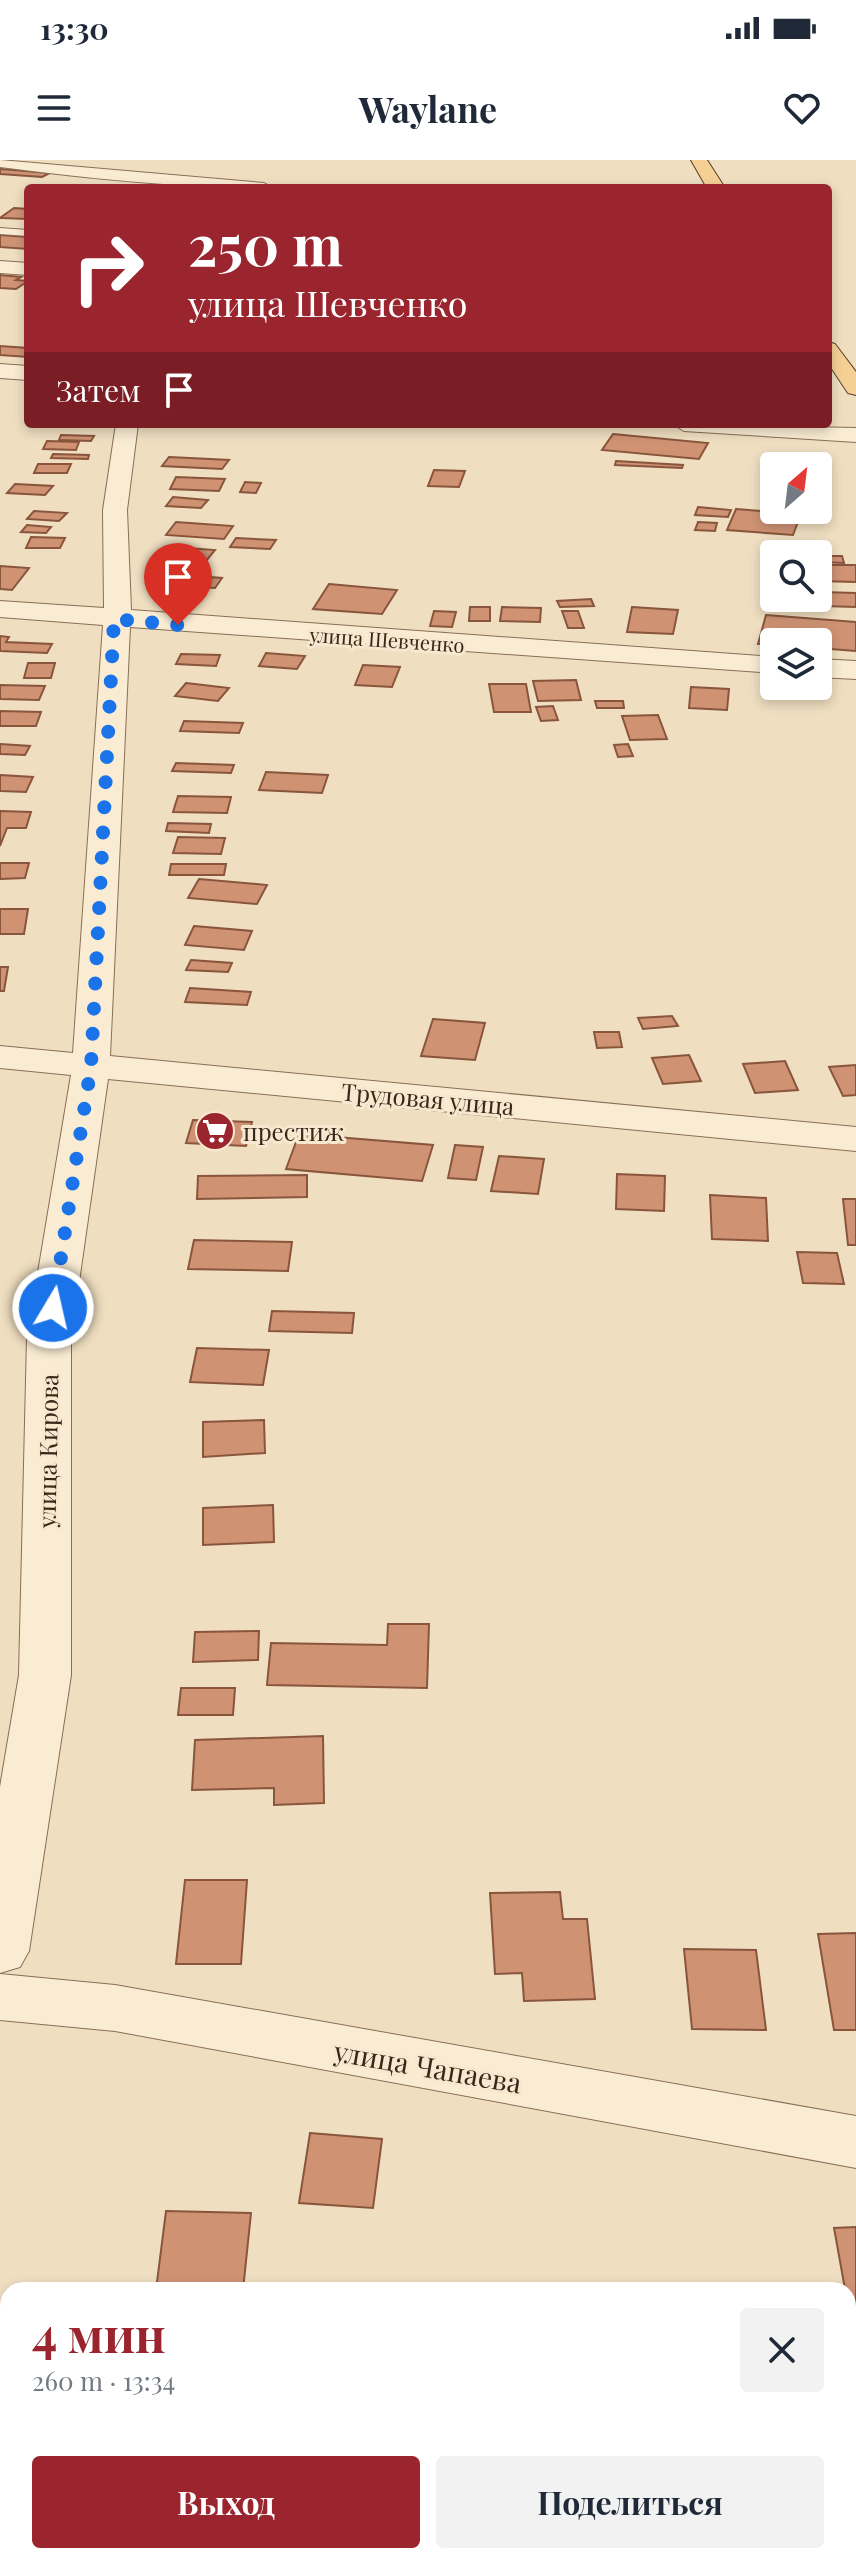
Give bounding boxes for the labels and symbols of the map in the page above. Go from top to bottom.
north arrow [760,452,832,524]
pin [144,543,212,625]
street label: улица Шевченко [308,620,465,658]
street label: Трудовая улица [340,1075,516,1121]
supermarket icon: престиж [194,1110,236,1152]
place label: престиж [243,1115,344,1147]
position arrow [11,1266,95,1350]
street label: улица Кирова [30,1374,64,1529]
street label: улица Чапаева [330,2031,525,2101]

